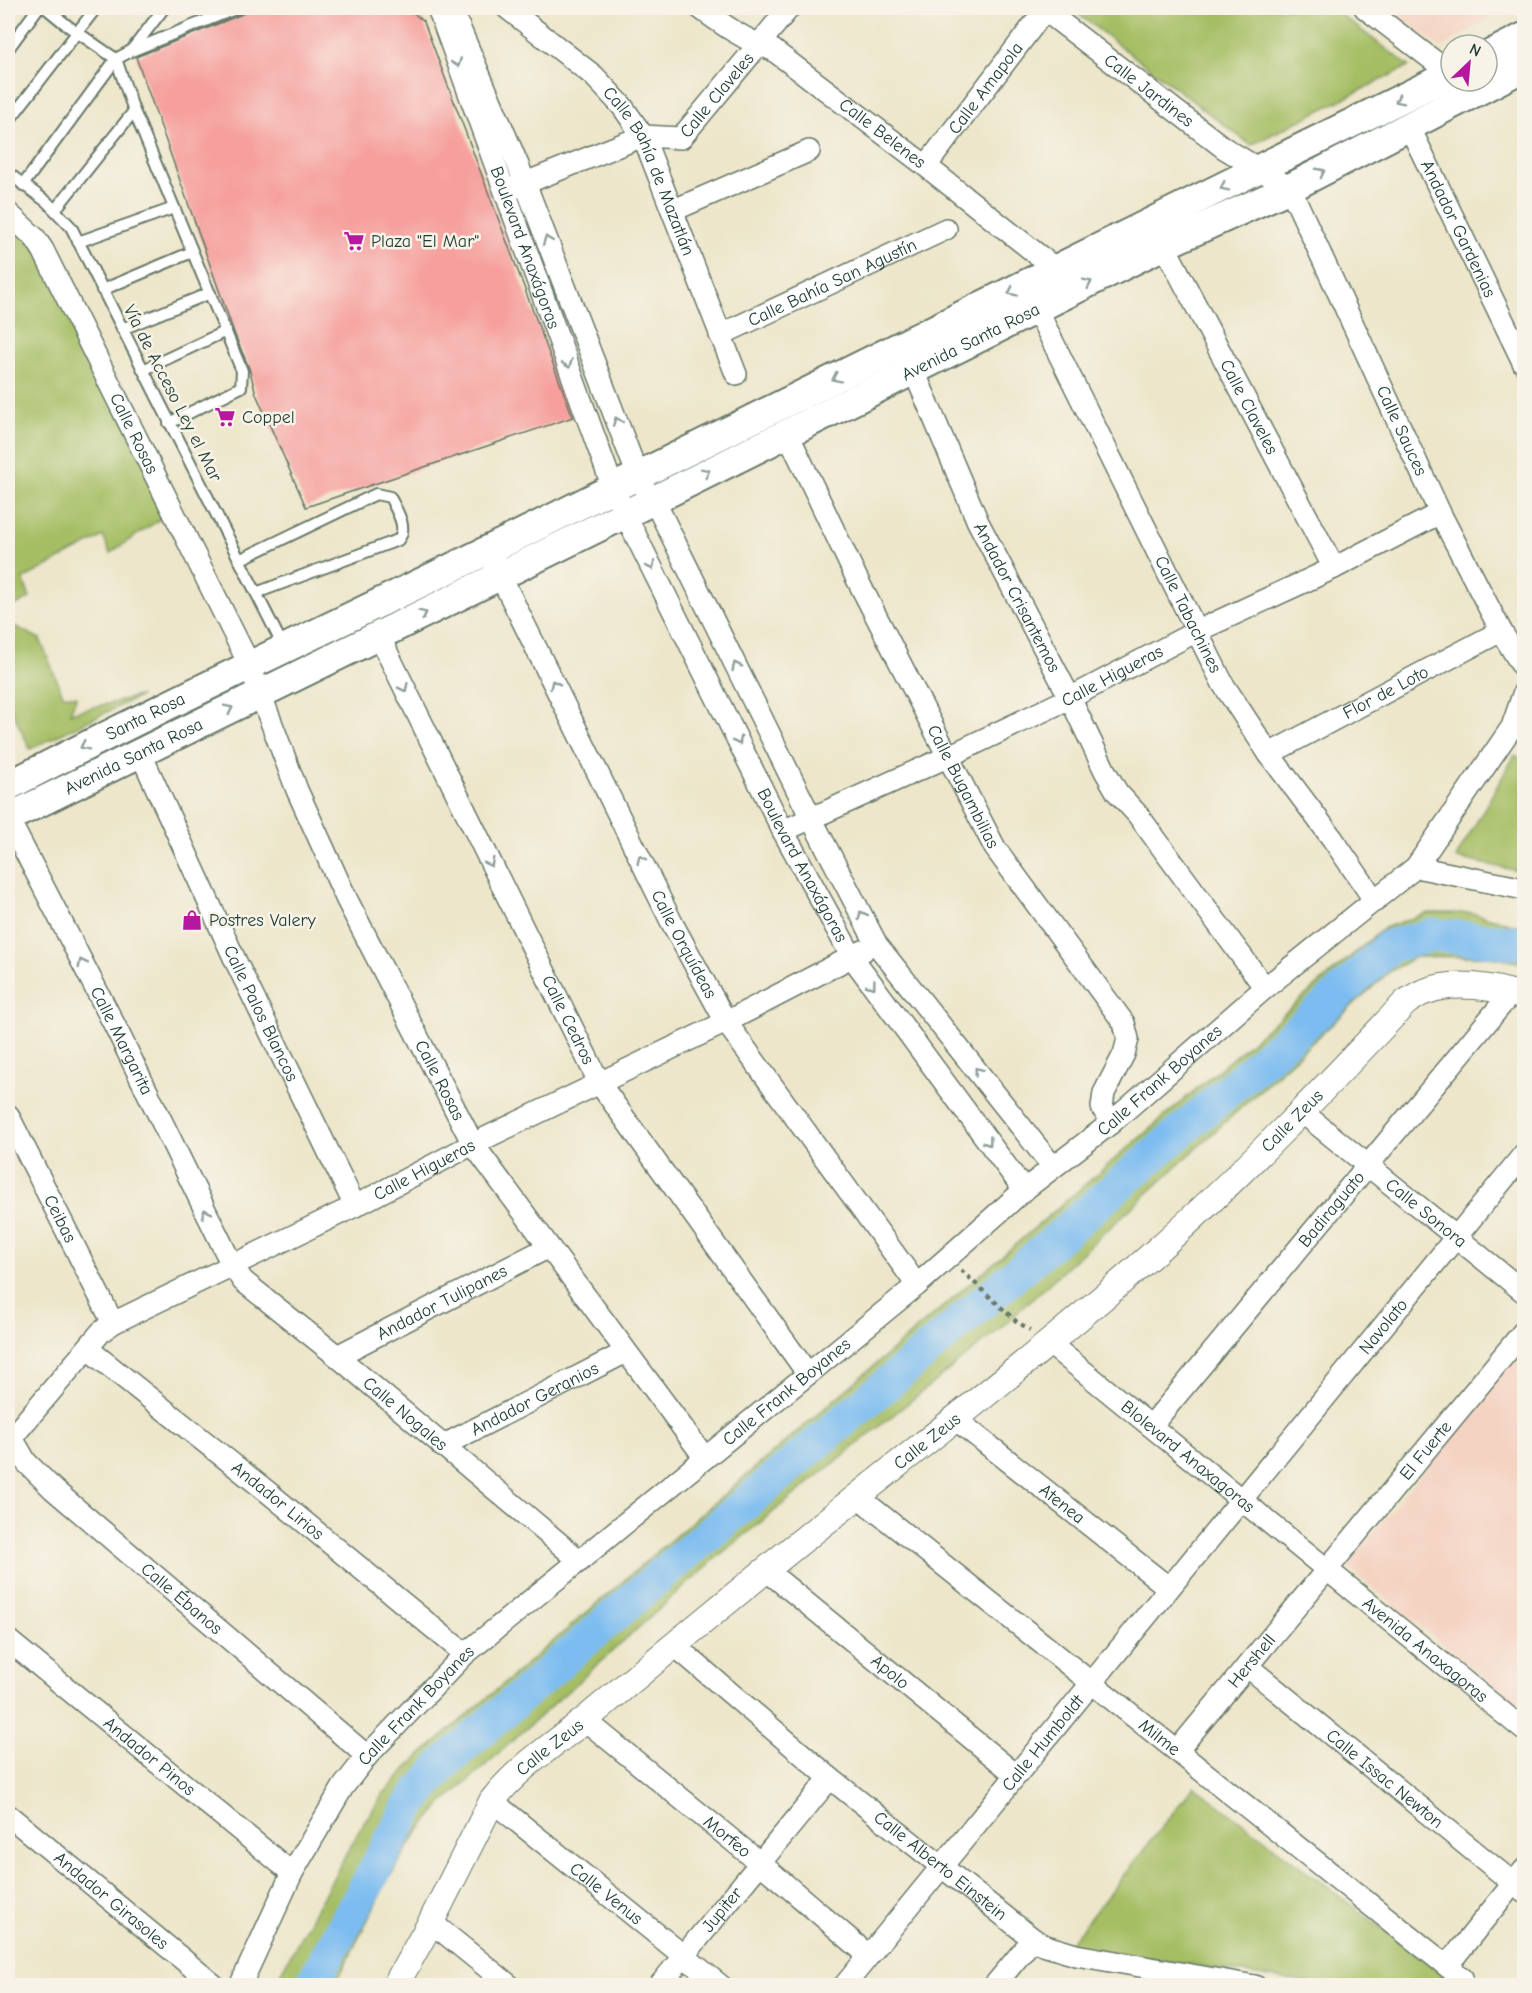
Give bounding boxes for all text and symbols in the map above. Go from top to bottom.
north arrow [1439,33,1499,93]
street label: Calle Amapola [944,38,1028,139]
text: N [1467,40,1484,61]
street label: Calle Claveles [676,48,759,142]
street label: Calle Jardines [1100,50,1198,132]
one-way arrow [450,57,463,67]
street label: Calle Bahía de Mazatlán [598,82,699,259]
one-way arrow [1394,92,1405,104]
street label: Calle Belenes [835,94,930,173]
street label: Andador Gardenias [1416,157,1500,301]
street label: Boulevard Anaxágoras [486,164,564,332]
one-way arrow [1314,168,1325,179]
one-way arrow [1219,179,1230,191]
supermarket icon: Plaza "El Mar" [342,229,366,253]
place label: Plaza "El Mar" [371,231,479,252]
street label: Calle Bahía San Agustín [745,234,920,331]
one-way arrow [542,235,554,246]
one-way arrow [1081,279,1092,290]
one-way arrow [1007,285,1018,296]
street label: Avenida Santa Rosa [898,299,1043,385]
street label: Vía de Acceso Ley el Mar [119,301,227,486]
street label: Calle Claveles [1215,356,1282,458]
one-way arrow [560,358,573,369]
one-way arrow [832,370,843,382]
street label: Calle Sauces [1372,382,1431,479]
street label: Calle Rosas [105,390,163,477]
supermarket icon: Coppel [213,405,237,429]
place label: Coppel [242,407,295,428]
one-way arrow [612,417,624,428]
one-way arrow [700,468,711,480]
street label: Andador Crisantemos [969,519,1065,676]
street label: Calle Tabachines [1150,552,1226,677]
one-way arrow [644,560,655,571]
one-way arrow [417,609,428,621]
street label: Calle Higueras [1058,641,1167,711]
one-way arrow [732,661,744,672]
street label: Flor de Loto [1339,661,1432,724]
one-way arrow [549,679,561,690]
one-way arrow [397,682,409,693]
street label: Santa Rosa [102,688,189,745]
one-way arrow [223,704,234,716]
street label: Avenida Santa Rosa [61,714,206,799]
street label: Calle Bugambilias [923,721,1003,852]
one-way arrow [731,734,742,745]
one-way arrow [79,739,90,750]
street label: Boulevard Anaxágoras [752,785,852,946]
one-way arrow [636,854,648,865]
one-way arrow [483,857,494,868]
street label: Calle Orquídeas [646,887,721,1002]
shop icon: Postres Valery [180,908,204,932]
place label: Postres Valery [209,910,317,931]
one-way arrow [858,911,869,921]
street label: Calle Palos Blancos [219,942,303,1085]
one-way arrow [78,958,90,969]
street label: Calle Cedros [537,972,599,1068]
one-way arrow [865,978,876,989]
street label: Calle Margarita [85,983,157,1098]
street label: Calle Frank Boyanes [1093,1021,1226,1141]
street label: Calle Rosas [410,1037,469,1124]
one-way arrow [974,1067,985,1078]
street label: Calle Zeus [1257,1085,1328,1157]
street label: Calle Higueras [370,1135,479,1205]
one-way arrow [981,1135,992,1146]
street label: Badiraguato [1294,1167,1369,1252]
street label: Calle Sonora [1381,1174,1471,1252]
street label: Ceibas [39,1191,81,1246]
one-way arrow [202,1208,214,1219]
street label: Andador Tulipanes [374,1260,511,1345]
street label: Navolato [1355,1295,1412,1359]
street label: Calle Frank Boyanes [719,1334,855,1450]
street label: Andador Geranios [467,1358,602,1440]
street label: Calle Nogales [358,1372,451,1456]
street label: Blolevard Anaxagoras [1117,1396,1259,1517]
street label: Calle Zeus [890,1408,965,1474]
street label: El Fuerte [1395,1417,1456,1484]
street label: Andador Lirios [227,1457,328,1545]
street label: Atenea [1035,1479,1089,1528]
street label: Calle Ébanos [137,1558,226,1639]
street label: Avenida Anaxagoras [1358,1593,1492,1707]
street label: Hershell [1224,1630,1280,1692]
street label: Calle Frank Boyanes [354,1641,478,1770]
street label: Apolo [867,1650,913,1694]
street label: Calle Humboldt [998,1690,1089,1796]
street label: Andador Pinos [99,1713,199,1800]
street label: Calle Zeus [512,1715,588,1780]
street label: Milme [1134,1715,1184,1760]
street label: Calle Issac Newton [1322,1725,1447,1833]
street label: Calle Alberto Einstein [869,1807,1011,1925]
street label: Morfeo [699,1811,755,1862]
street label: Andador Girasoles [50,1847,172,1954]
street label: Calle Venus [565,1858,647,1929]
street label: Jupiter [698,1882,747,1937]

